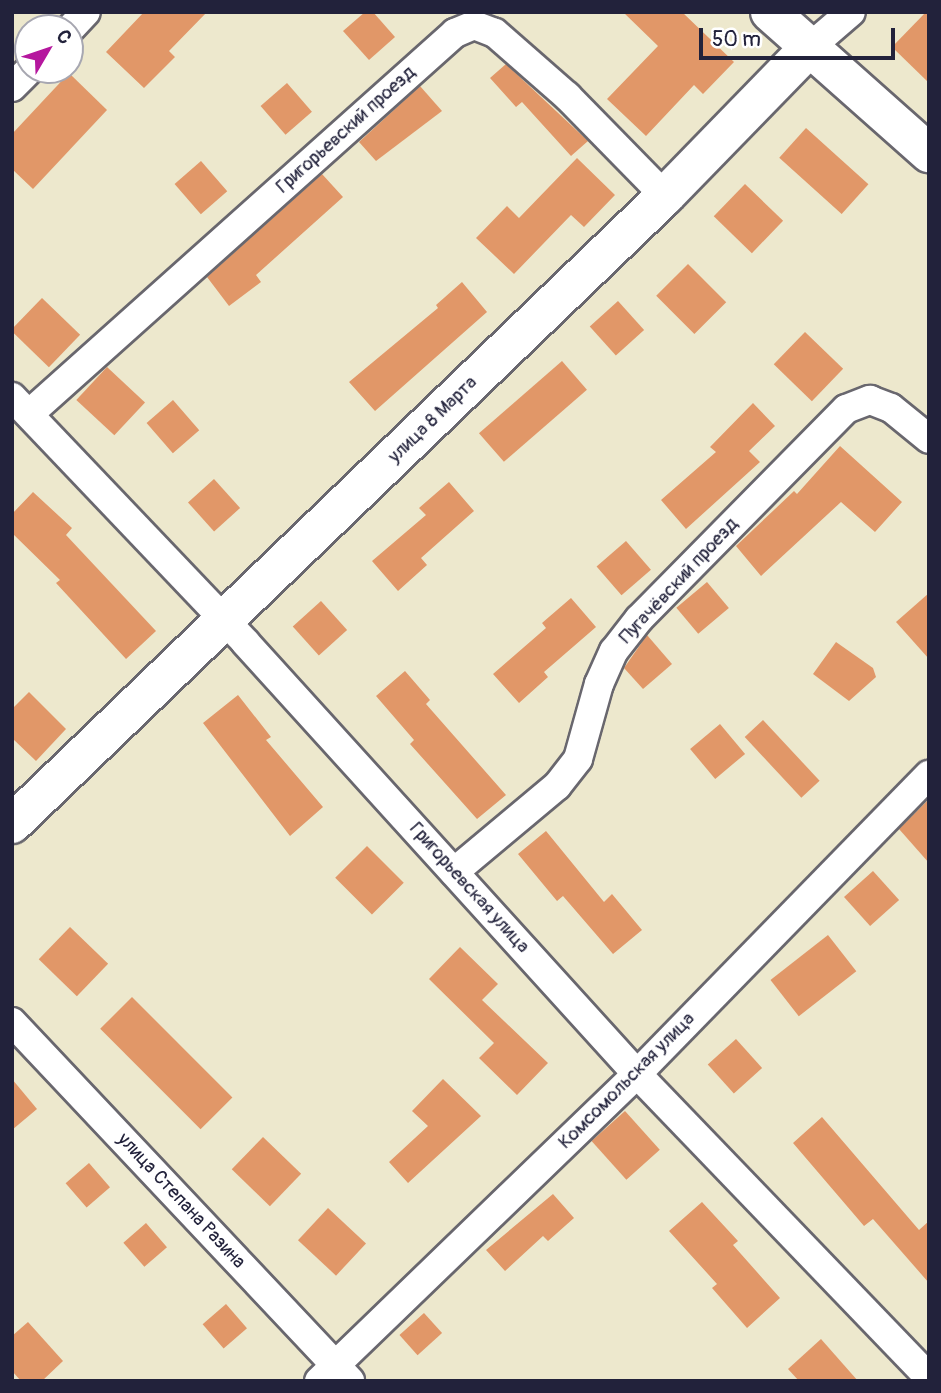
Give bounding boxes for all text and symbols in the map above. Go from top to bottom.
north arrow [14,14,84,84]
scale bar [703,14,899,58]
text: С [51,25,77,49]
text: 50 m [712,26,761,53]
street label: Григорьевский проезд [272,61,420,199]
street label: улица 8 Марта [384,372,482,468]
street label: Пугачёвский проезд [615,513,743,649]
street label: Григорьевская улица [404,818,534,958]
street label: Комсомольская улица [554,1008,700,1154]
street label: улица Степана Разина [112,1128,250,1274]

